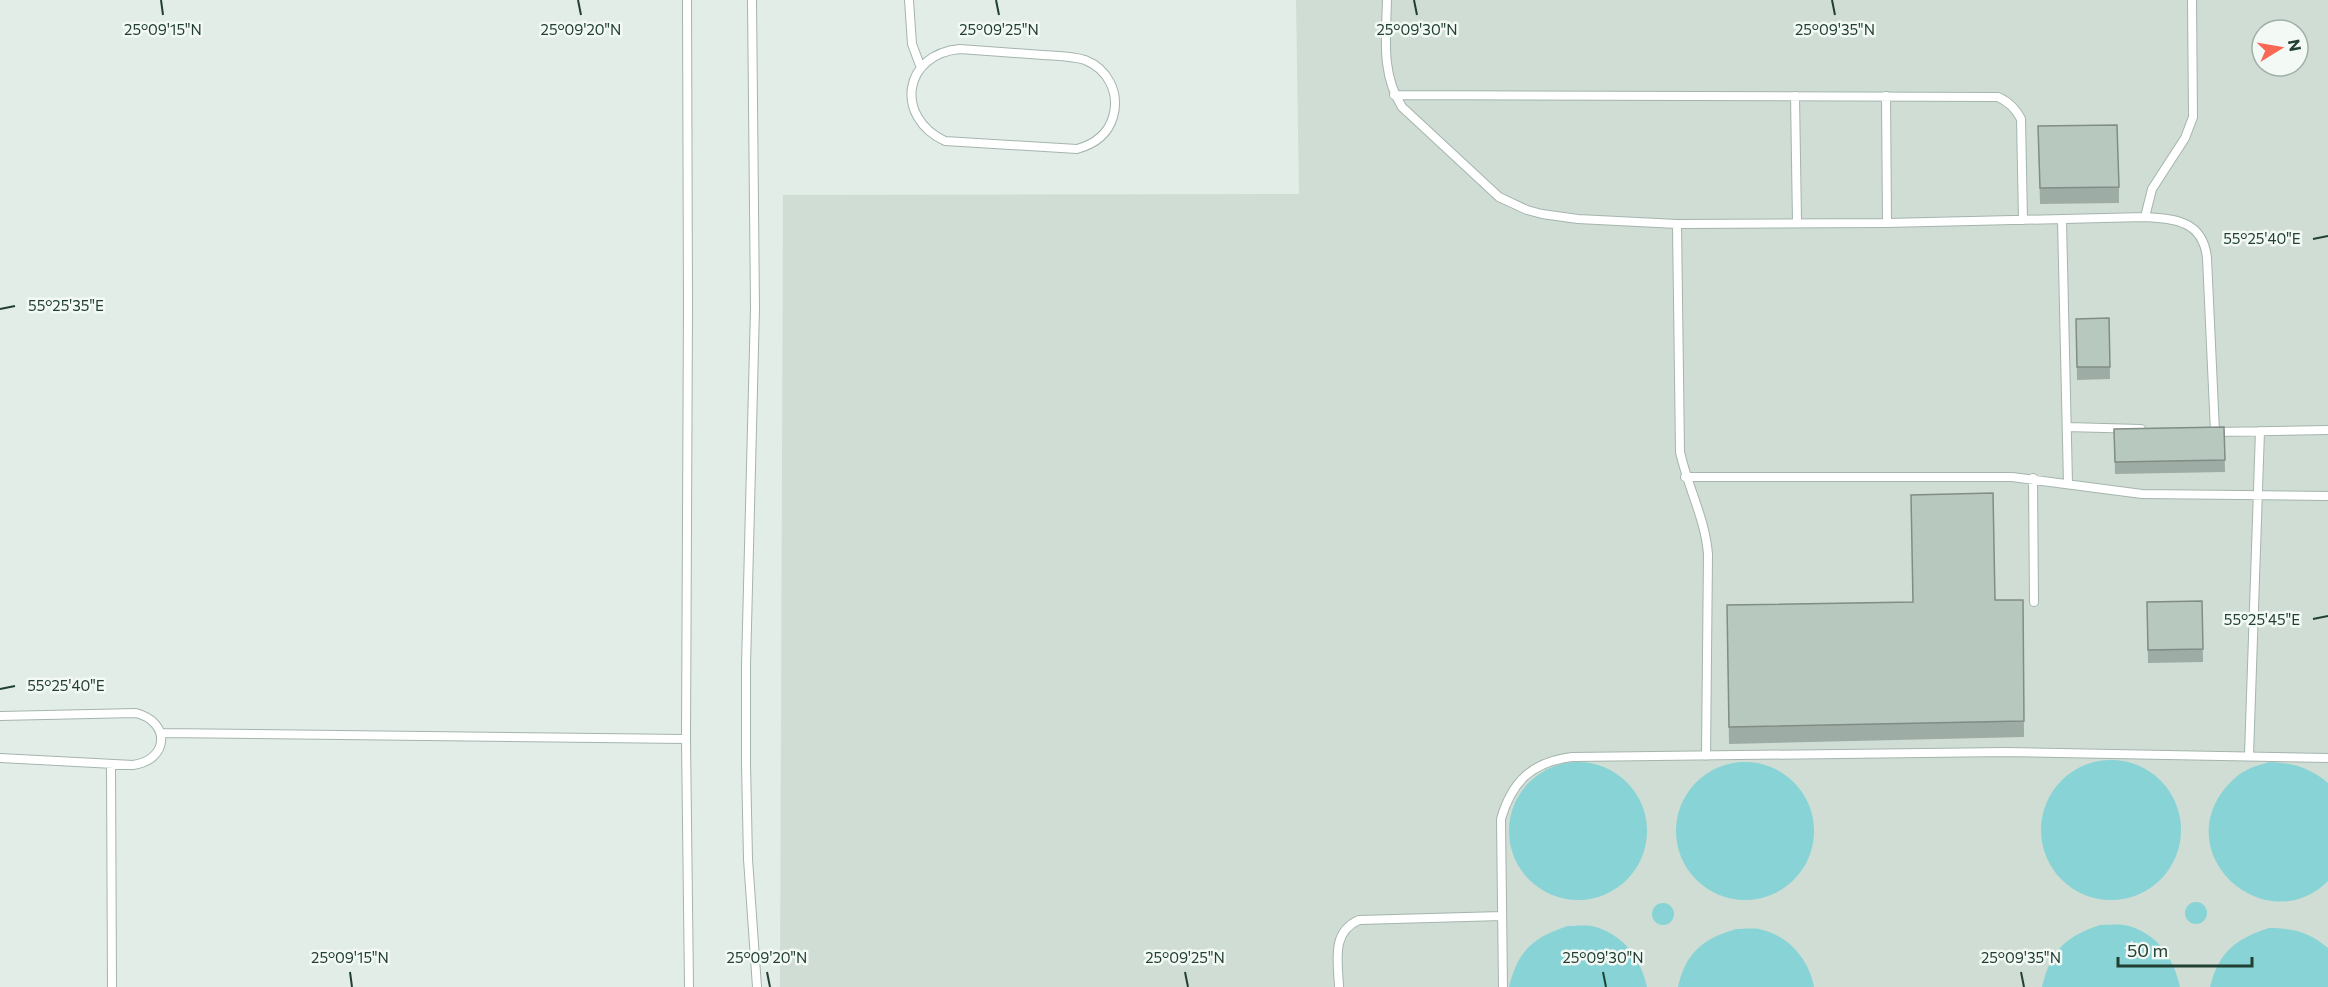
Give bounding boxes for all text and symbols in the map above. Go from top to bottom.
north arrow [2250,18,2310,78]
text: 25°09'15"N [124,20,202,38]
text: 25°09'20"N [541,20,621,38]
text: 25°09'25"N [959,20,1039,38]
text: 25°09'30"N [1376,20,1458,38]
text: 25°09'35"N [1795,20,1875,38]
text: N [2285,37,2306,53]
text: 55°25'40"E [2223,229,2301,247]
text: 55°25'35"E [28,296,104,314]
text: 55°25'45"E [2224,610,2300,628]
text: 55°25'40"E [27,676,105,694]
scale bar [2118,930,2252,968]
text: 50 m [2127,939,2168,961]
text: 25°09'15"N [311,948,389,966]
text: 25°09'20"N [727,948,807,966]
text: 25°09'25"N [1145,948,1225,966]
text: 25°09'30"N [1562,948,1644,966]
text: 25°09'35"N [1981,948,2061,966]

